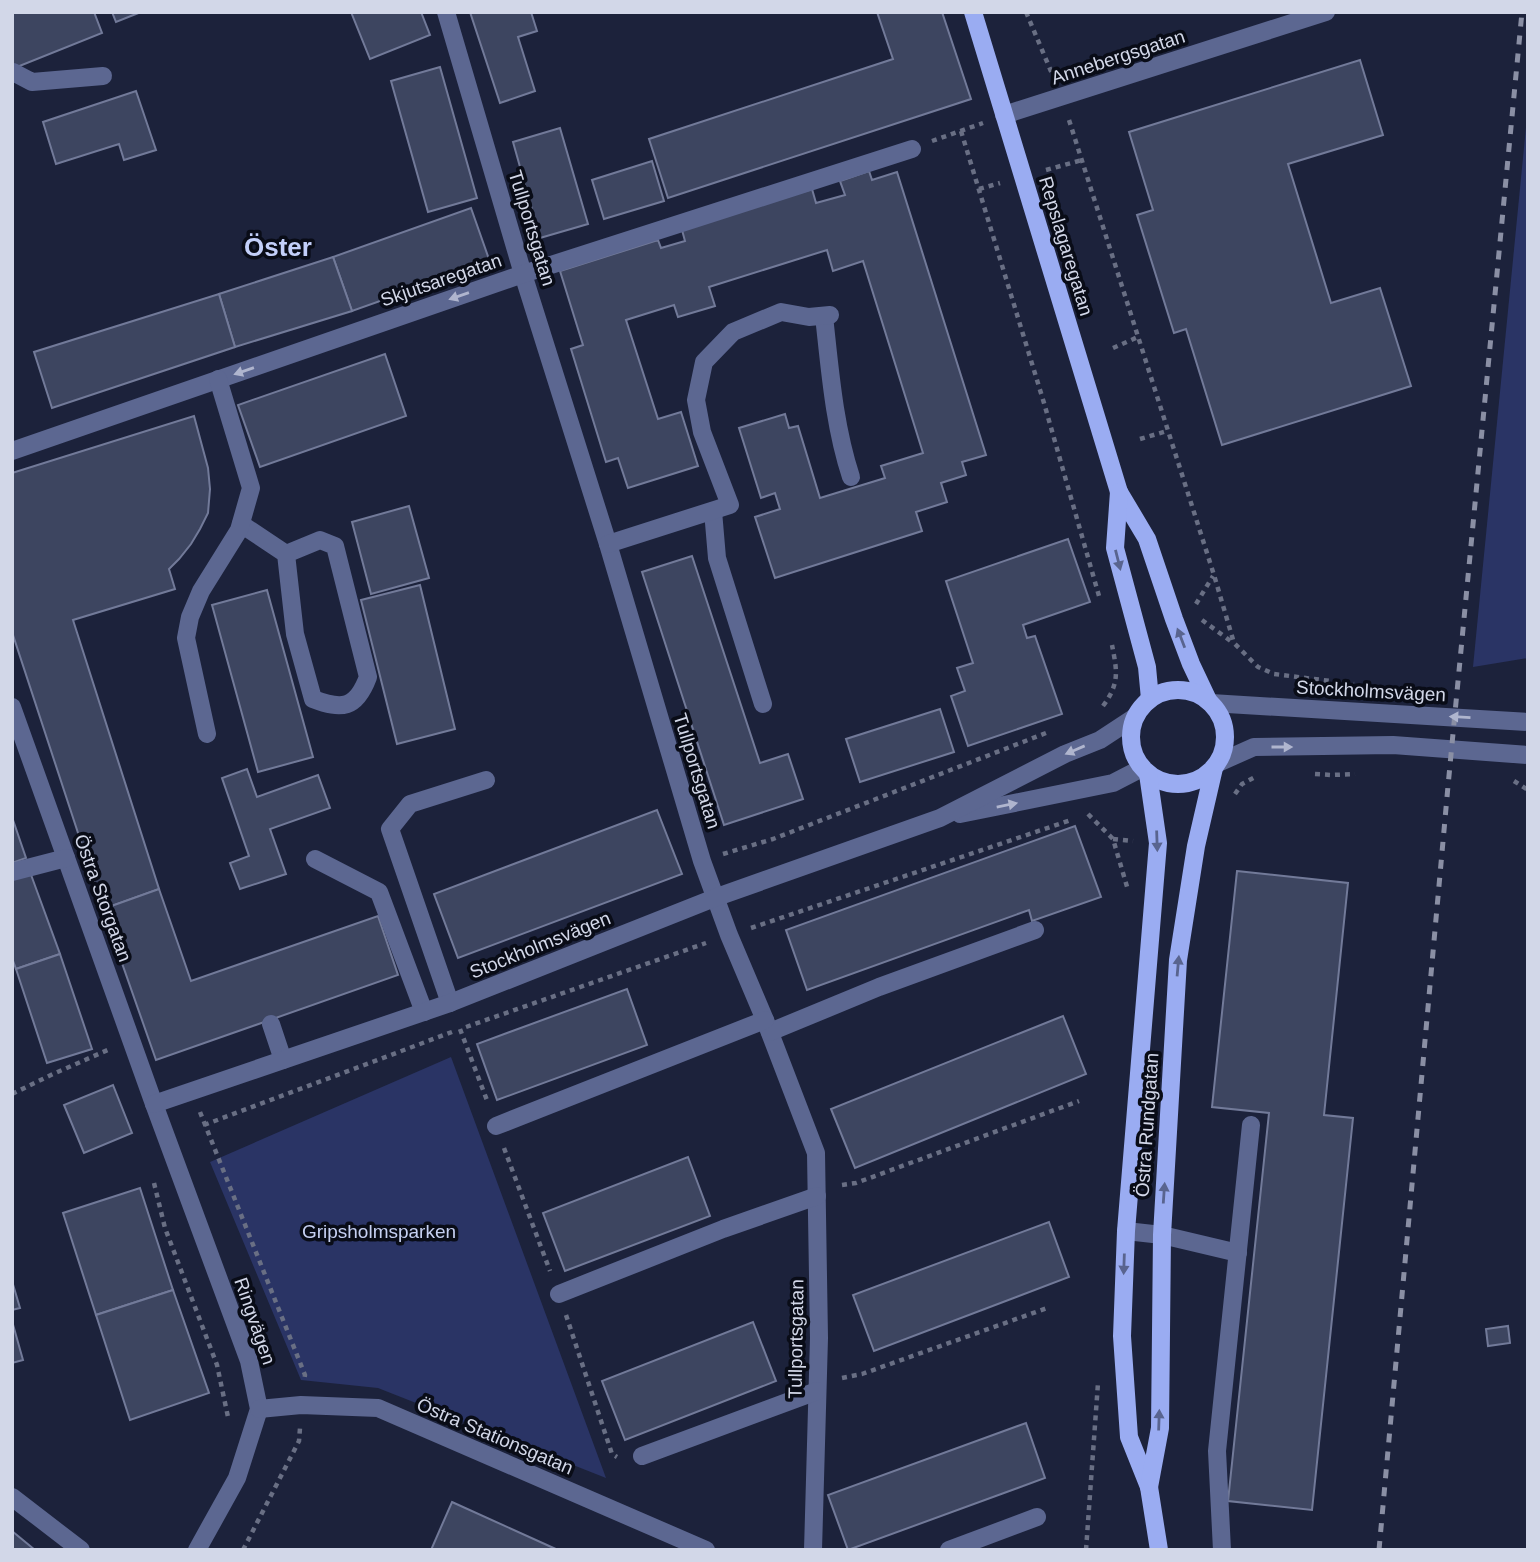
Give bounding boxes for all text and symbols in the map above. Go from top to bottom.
street label: Annebergsgatan [1048,25,1188,89]
street label: Tullportsgatan [504,168,560,288]
street label: Repslagaregatan [1035,174,1097,318]
district label: Öster [244,232,312,262]
street label: Skjutsaregatan [378,249,504,311]
one-way arrow [448,291,469,302]
one-way arrow [233,366,254,377]
one-way arrow [1113,549,1124,571]
one-way arrow [1175,627,1186,648]
street label: Stockholmsvägen [1296,677,1446,705]
street label: Tullportsgatan [669,711,725,831]
one-way arrow [1448,712,1470,723]
one-way arrow [1271,741,1293,753]
one-way arrow [1064,745,1085,756]
one-way arrow [996,799,1018,810]
street label: Östra Storgatan [70,831,136,965]
one-way arrow [1151,831,1162,853]
street label: Stockholmsvägen [467,907,613,983]
one-way arrow [1173,955,1184,977]
street label: Östra Rundgatan [1131,1052,1163,1198]
one-way arrow [1159,1182,1170,1204]
park label: Gripsholmsparken [302,1221,456,1242]
one-way arrow [1119,1253,1130,1275]
street label: Ringvägen [230,1275,280,1367]
street label: Tullportsgatan [784,1279,808,1399]
street label: Östra Stationsgatan [414,1394,576,1478]
one-way arrow [1154,1409,1165,1431]

